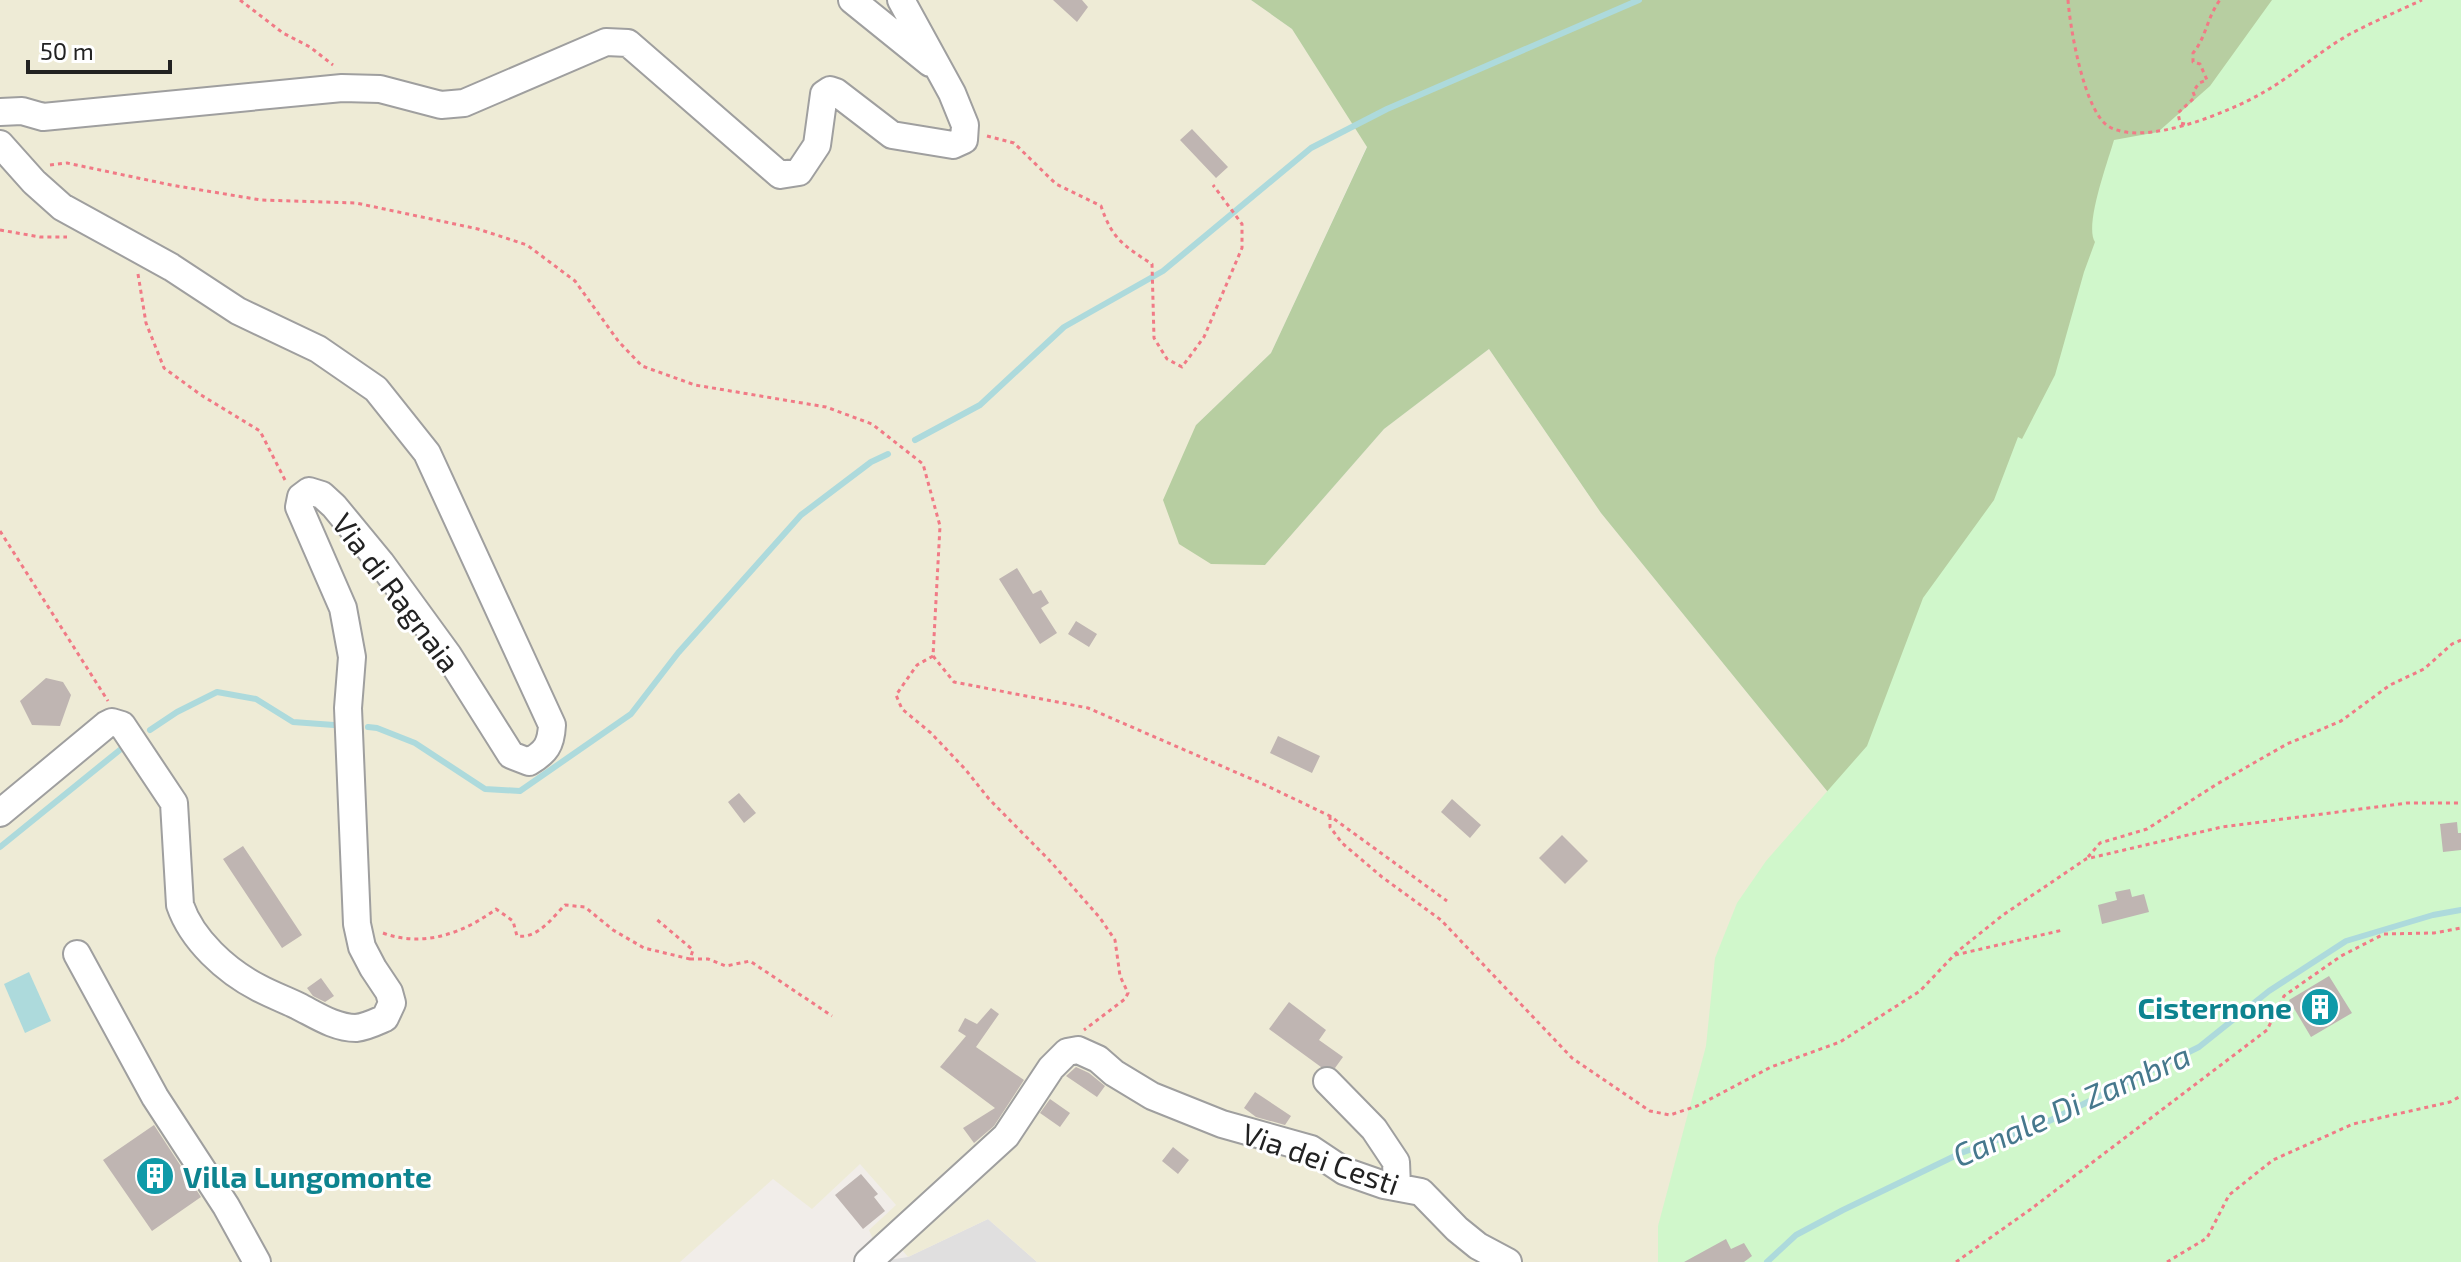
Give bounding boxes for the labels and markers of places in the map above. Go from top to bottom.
building icon: Cisternone [2299,986,2341,1028]
place label: Cisternone [2137,989,2292,1025]
building icon: Villa Lungomonte [134,1155,176,1197]
place label: Villa Lungomonte [183,1158,432,1194]

